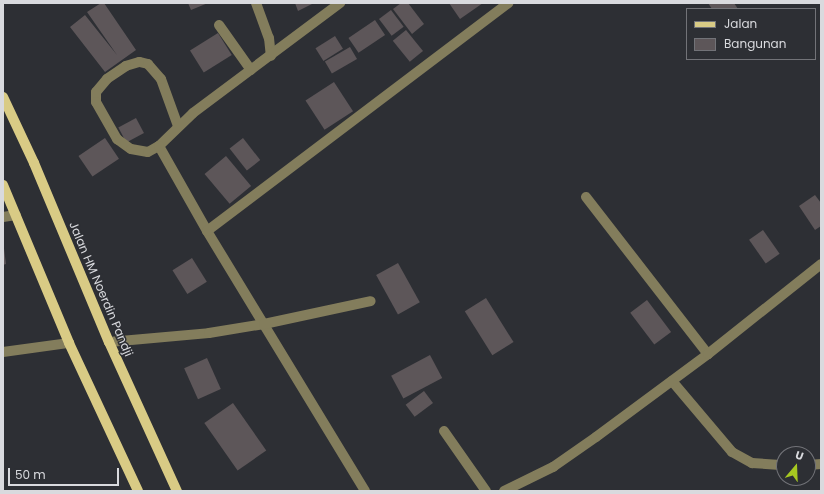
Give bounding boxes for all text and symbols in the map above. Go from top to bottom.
legend [686,8,816,60]
text: Jalan [724,15,757,32]
text: Bangunan [724,35,786,52]
street label: Jalan HM Noerdin Pandji [66,219,136,359]
north arrow [776,446,816,486]
text: U [793,447,806,464]
scale bar [10,460,121,486]
text: 50 m [15,466,46,483]

